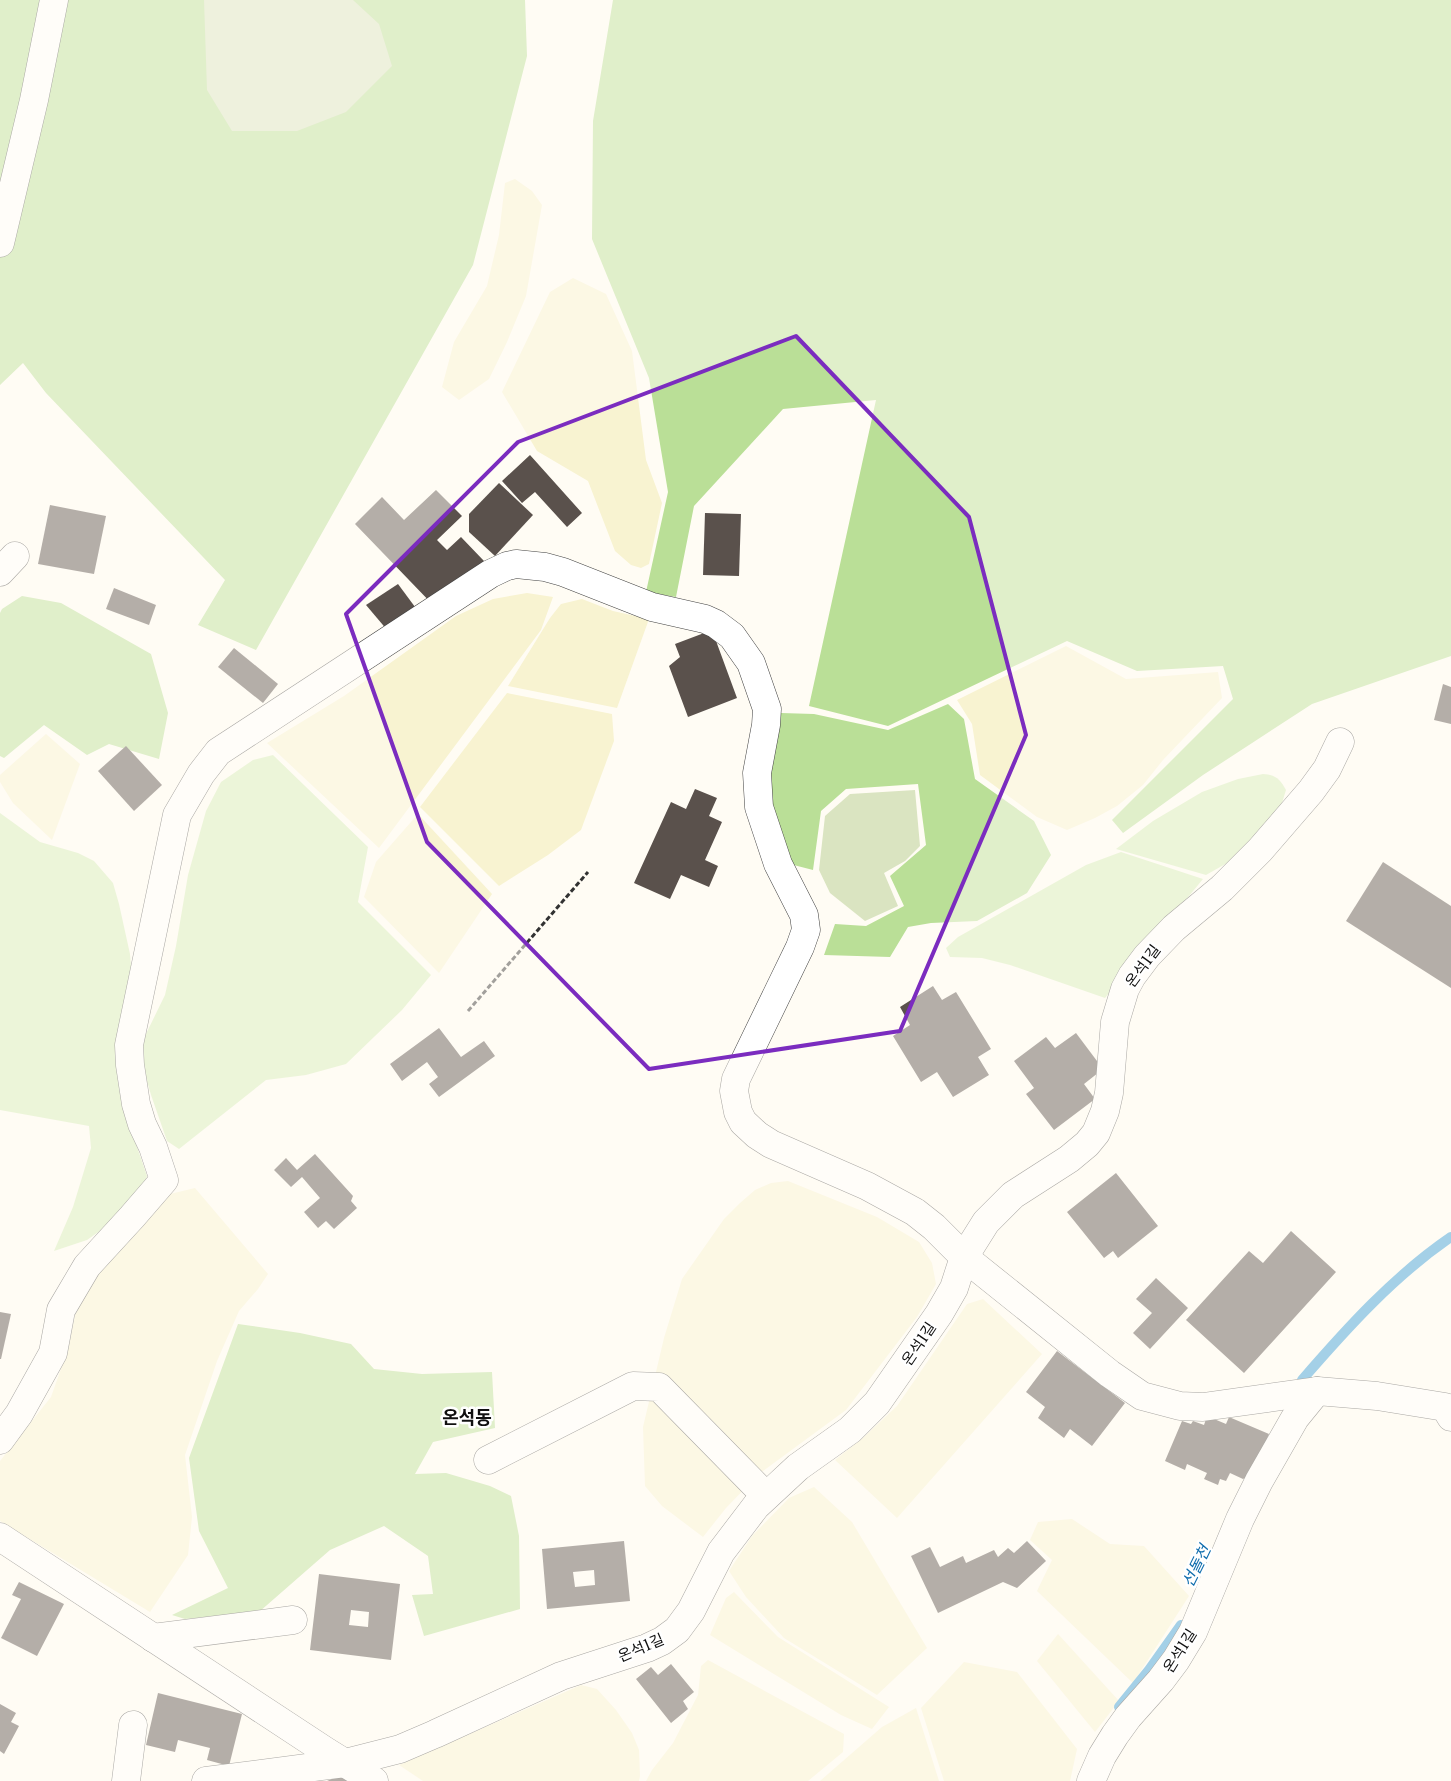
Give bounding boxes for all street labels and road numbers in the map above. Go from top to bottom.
street label: 온석1길 [1121,941,1164,991]
street label: 온석1길 [897,1318,940,1369]
street label: 온석1길 [1159,1625,1200,1676]
street label: 온석1길 [615,1629,667,1666]

